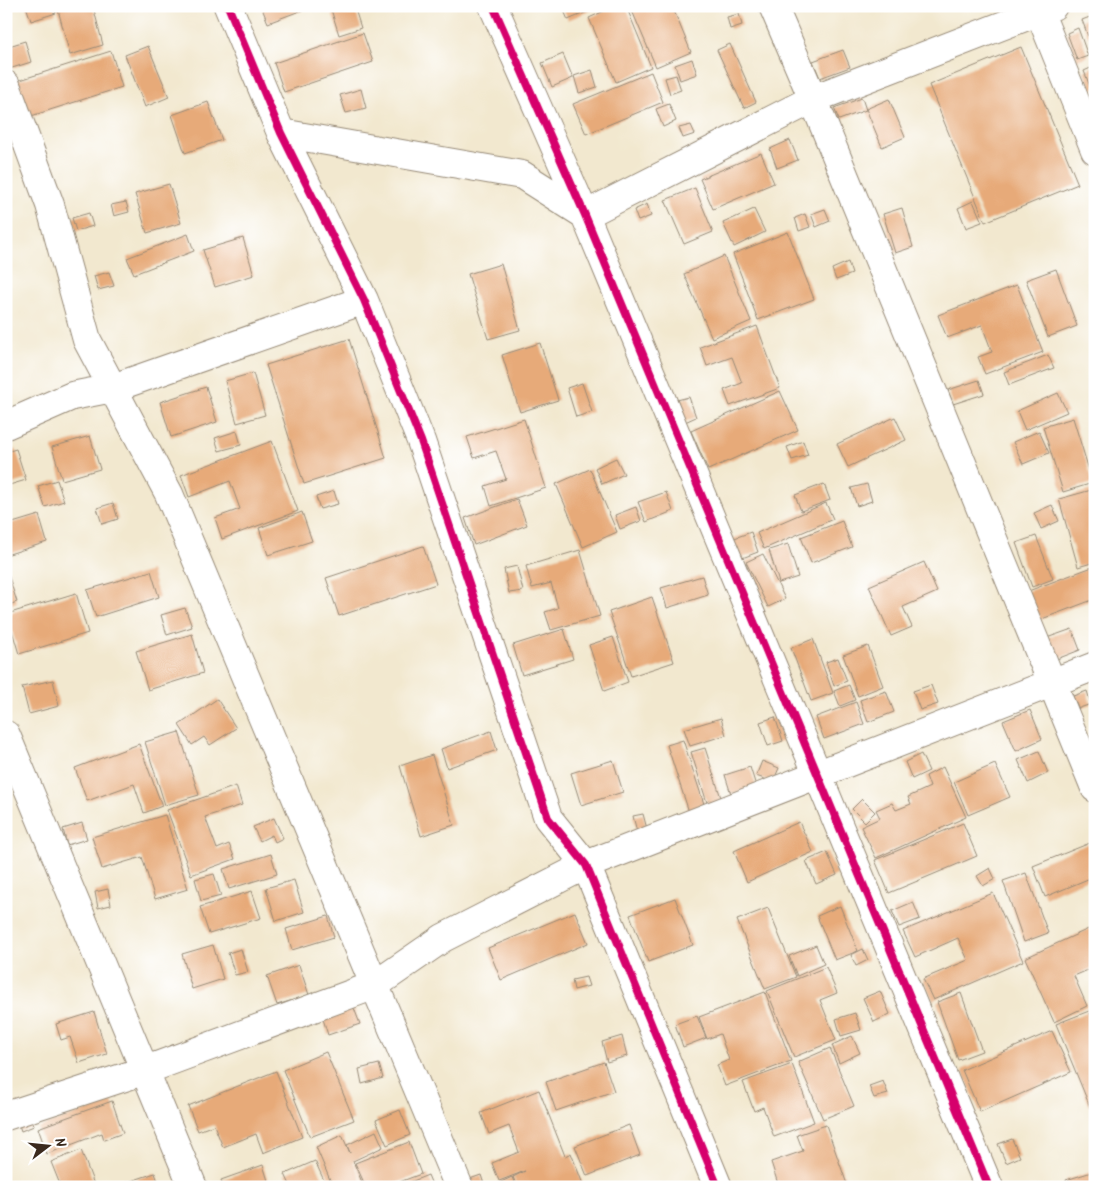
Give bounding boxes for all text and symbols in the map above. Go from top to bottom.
north arrow [22,1120,72,1170]
text: N [48,1135,71,1150]

